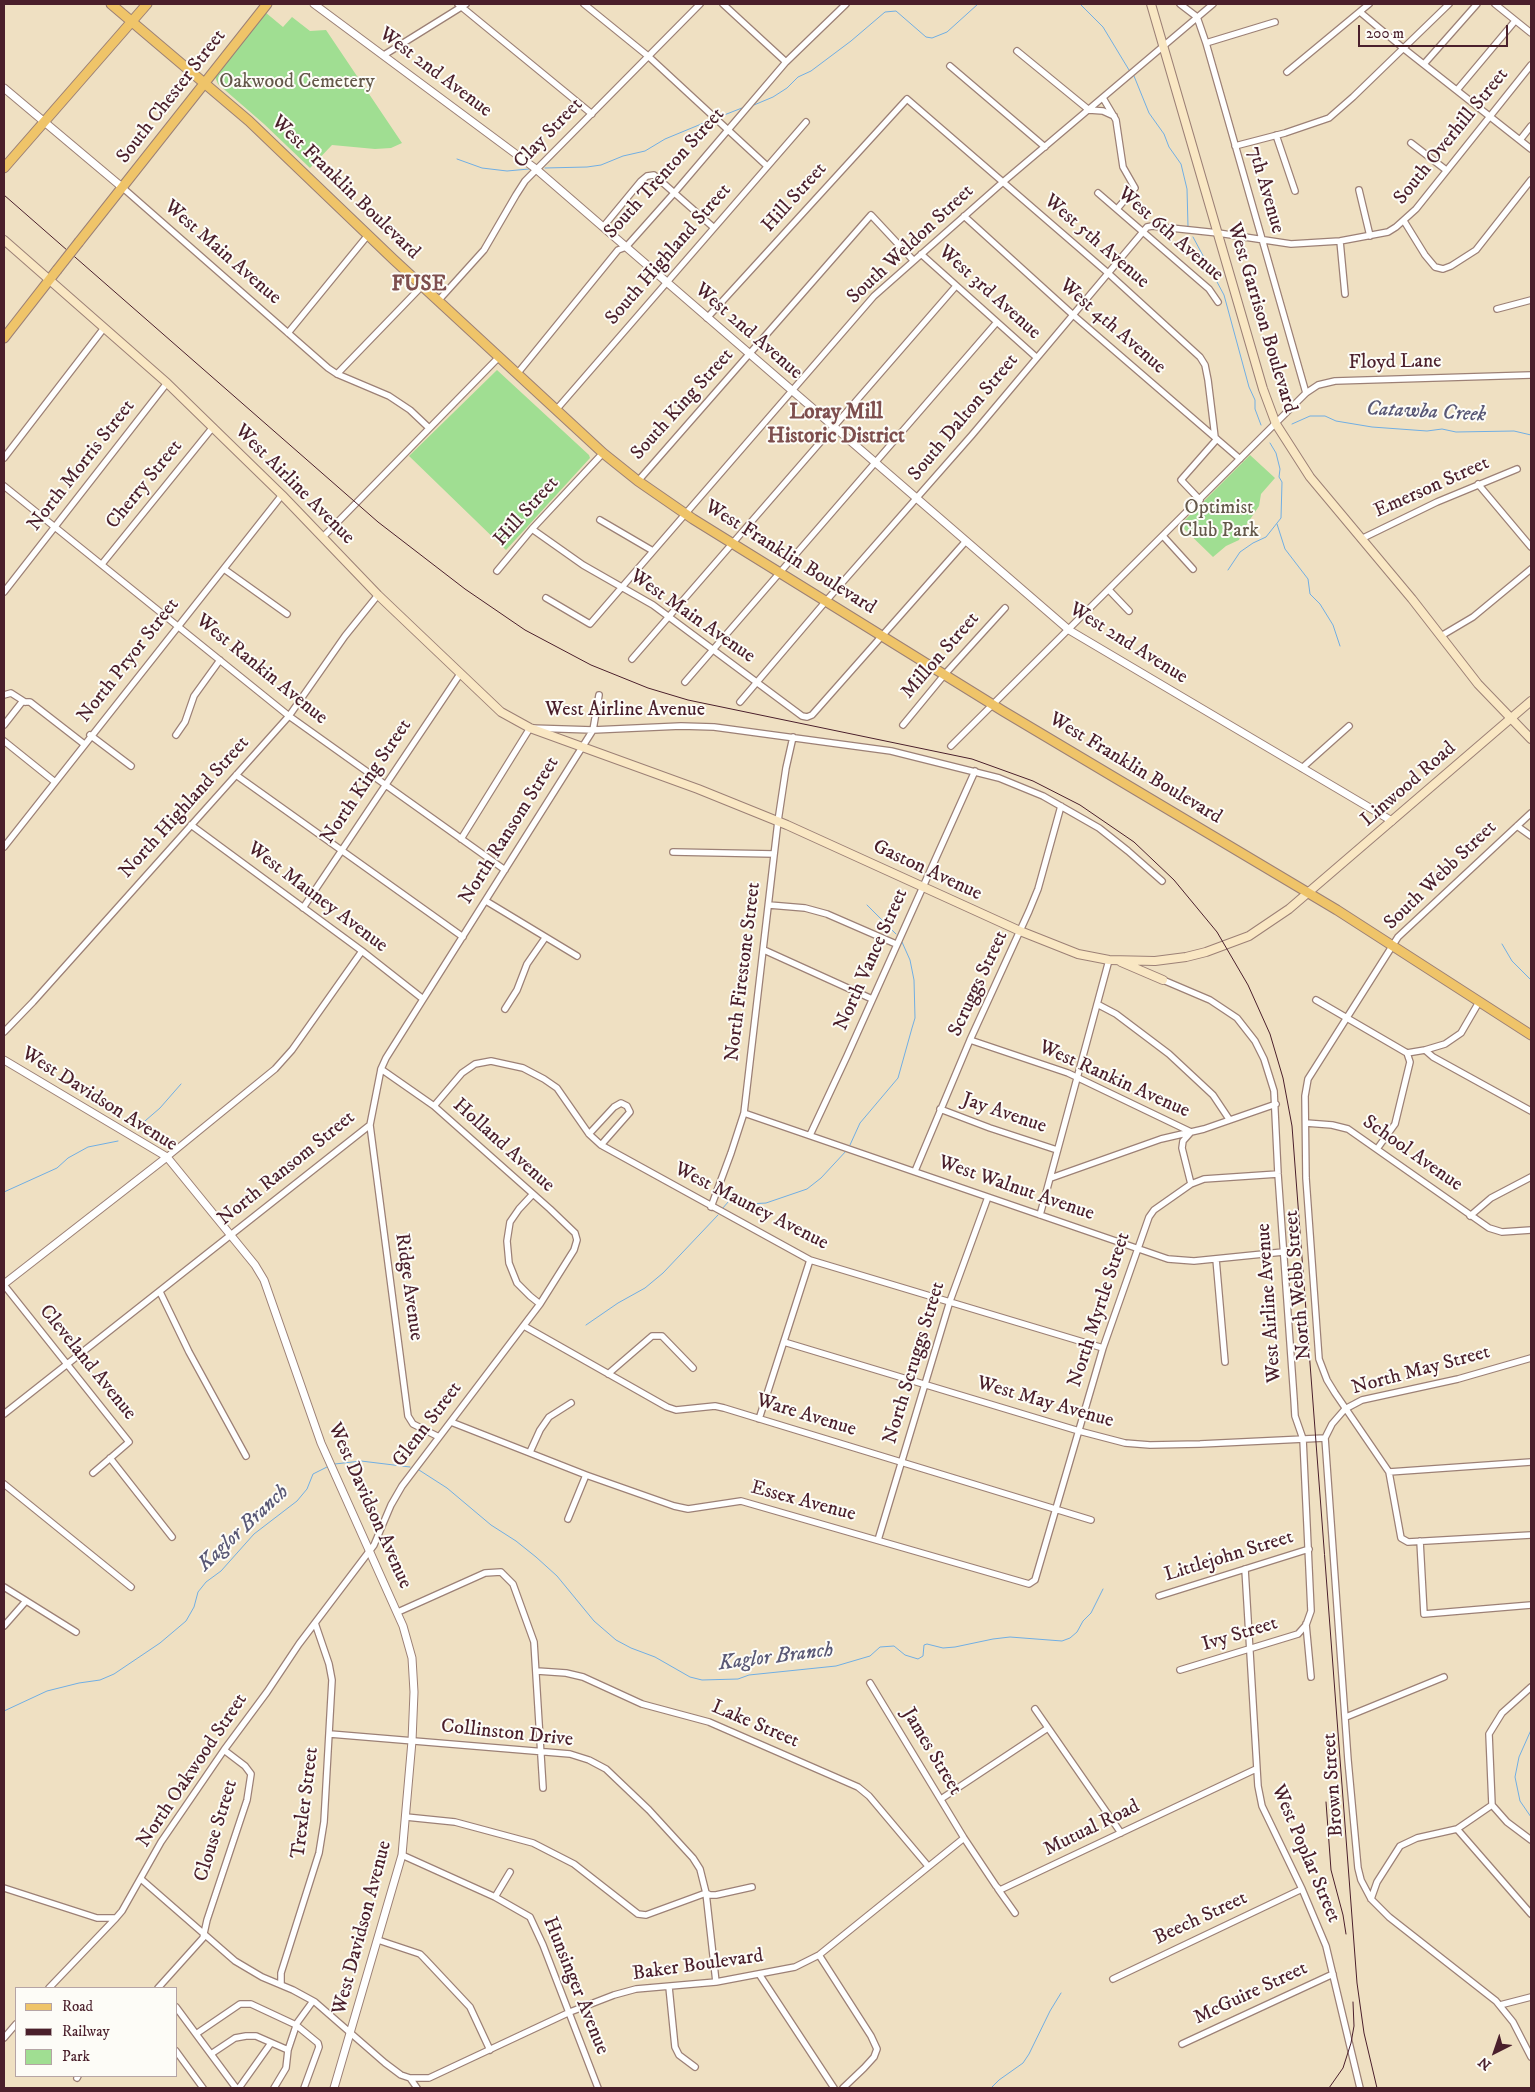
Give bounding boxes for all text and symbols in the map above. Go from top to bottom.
scale bar [1360,15,1510,47]
street label: West 2nd Avenue [374,23,496,123]
text: 200 m [1366,24,1404,43]
street label: South Chester Street [112,25,232,169]
street label: South Overhill Street [1390,64,1514,210]
park label: Oakwood Cemetery [219,71,375,95]
street label: Clay Street [510,94,588,174]
street label: South Trenton Street [600,103,730,245]
street label: West Franklin Boulevard [266,111,424,265]
street label: 7th Avenue [1241,144,1289,236]
street label: Hill Street [757,158,833,238]
street label: South Highland Street [601,179,737,331]
street label: South Weldon Street [843,180,979,310]
street label: West 6th Avenue [1112,183,1228,287]
street label: West 5th Avenue [1038,190,1154,294]
street label: West Main Avenue [159,196,285,310]
street label: West Garrison Boulevard [1221,220,1301,416]
street label: West 3rd Avenue [933,241,1045,345]
district label: FUSE [391,273,447,299]
street label: West 4th Avenue [1054,274,1170,380]
street label: West 2nd Avenue [689,279,807,385]
street label: South King Street [627,344,739,466]
street label: South Dalton Street [904,350,1024,486]
street label: Floyd Lane [1348,350,1442,376]
street label: North Morris Street [23,395,141,537]
water label: Catawba Creek [1365,397,1487,429]
district label: Loray Mill Historic District [767,401,905,451]
street label: West Airline Avenue [229,420,359,550]
street label: Cherry Street [102,435,188,535]
street label: Emerson Street [1371,452,1493,524]
street label: Hill Street [489,472,565,552]
street label: West Franklin Boulevard [700,496,880,620]
park label: Optimist Club Park [1179,497,1259,544]
street label: West Main Avenue [625,565,759,669]
street label: North Pryor Street [73,594,185,728]
street label: West 2nd Avenue [1064,598,1192,690]
street label: Millon Street [897,608,985,704]
street label: West Rankin Avenue [190,609,332,731]
street label: West Airline Avenue [545,699,705,723]
street label: West Franklin Boulevard [1044,708,1226,830]
street label: North King Street [316,715,418,849]
street label: North Highland Street [115,732,255,884]
street label: Linwood Road [1357,737,1461,833]
street label: North Ransom Street [455,753,565,909]
street label: South Webb Street [1380,816,1502,936]
street label: Gaston Avenue [869,835,985,907]
street label: West Mauney Avenue [242,837,392,959]
street label: North Firestone Street [721,881,767,1063]
street label: North Vance Street [830,885,914,1035]
street label: Scruggs Street [944,927,1014,1041]
street label: West Rankin Avenue [1035,1036,1193,1124]
street label: West Davidson Avenue [17,1042,181,1158]
street label: Jay Avenue [959,1088,1049,1140]
street label: Holland Avenue [447,1094,559,1198]
street label: North Ransom Street [214,1106,360,1232]
street label: School Avenue [1357,1111,1467,1197]
street label: West Walnut Avenue [935,1151,1097,1227]
street label: West Mauney Avenue [670,1158,832,1256]
street label: North Webb Street [1280,1209,1318,1361]
street label: West Airline Avenue [1252,1222,1288,1384]
street label: North Myrtle Street [1064,1230,1136,1390]
street label: Ridge Avenue [389,1232,427,1342]
street label: North Scruggs Street [879,1279,951,1447]
street label: Cleveland Avenue [33,1301,141,1425]
street label: North May Street [1349,1341,1493,1401]
street label: West May Avenue [974,1372,1116,1434]
street label: Glenn Street [388,1378,468,1472]
street label: Ware Avenue [753,1389,859,1443]
street label: West Davidson Avenue [322,1419,416,1593]
street label: Essex Avenue [748,1476,858,1528]
water label: Kaglor Branch [193,1480,295,1578]
street label: Littlejohn Street [1162,1526,1296,1588]
street label: Ivy Street [1199,1612,1281,1658]
water label: Kaglor Branch [717,1638,835,1678]
street label: North Oakwood Street [133,1689,253,1853]
street label: Lake Street [708,1696,802,1754]
street label: James Street [896,1704,966,1800]
street label: Collinston Drive [440,1715,574,1753]
street label: Brown Street [1318,1732,1350,1838]
street label: Trexler Street [287,1746,325,1860]
street label: Clouse Street [190,1777,244,1885]
street label: West Poplar Street [1265,1781,1345,1927]
street label: Mutual Road [1040,1795,1144,1863]
street label: West Davidson Avenue [328,1838,398,2018]
street label: Beech Street [1151,1887,1251,1951]
street label: Hunsinger Avenue [536,1914,614,2058]
street label: Baker Boulevard [631,1945,765,1987]
street label: McGuire Street [1190,1957,1312,2031]
legend [15,1987,178,2077]
text: Road [62,1997,93,2016]
text: Railway [62,2022,110,2041]
north arrow [1470,2027,1520,2077]
text: Park [62,2047,90,2066]
text: N [1475,2053,1495,2074]

